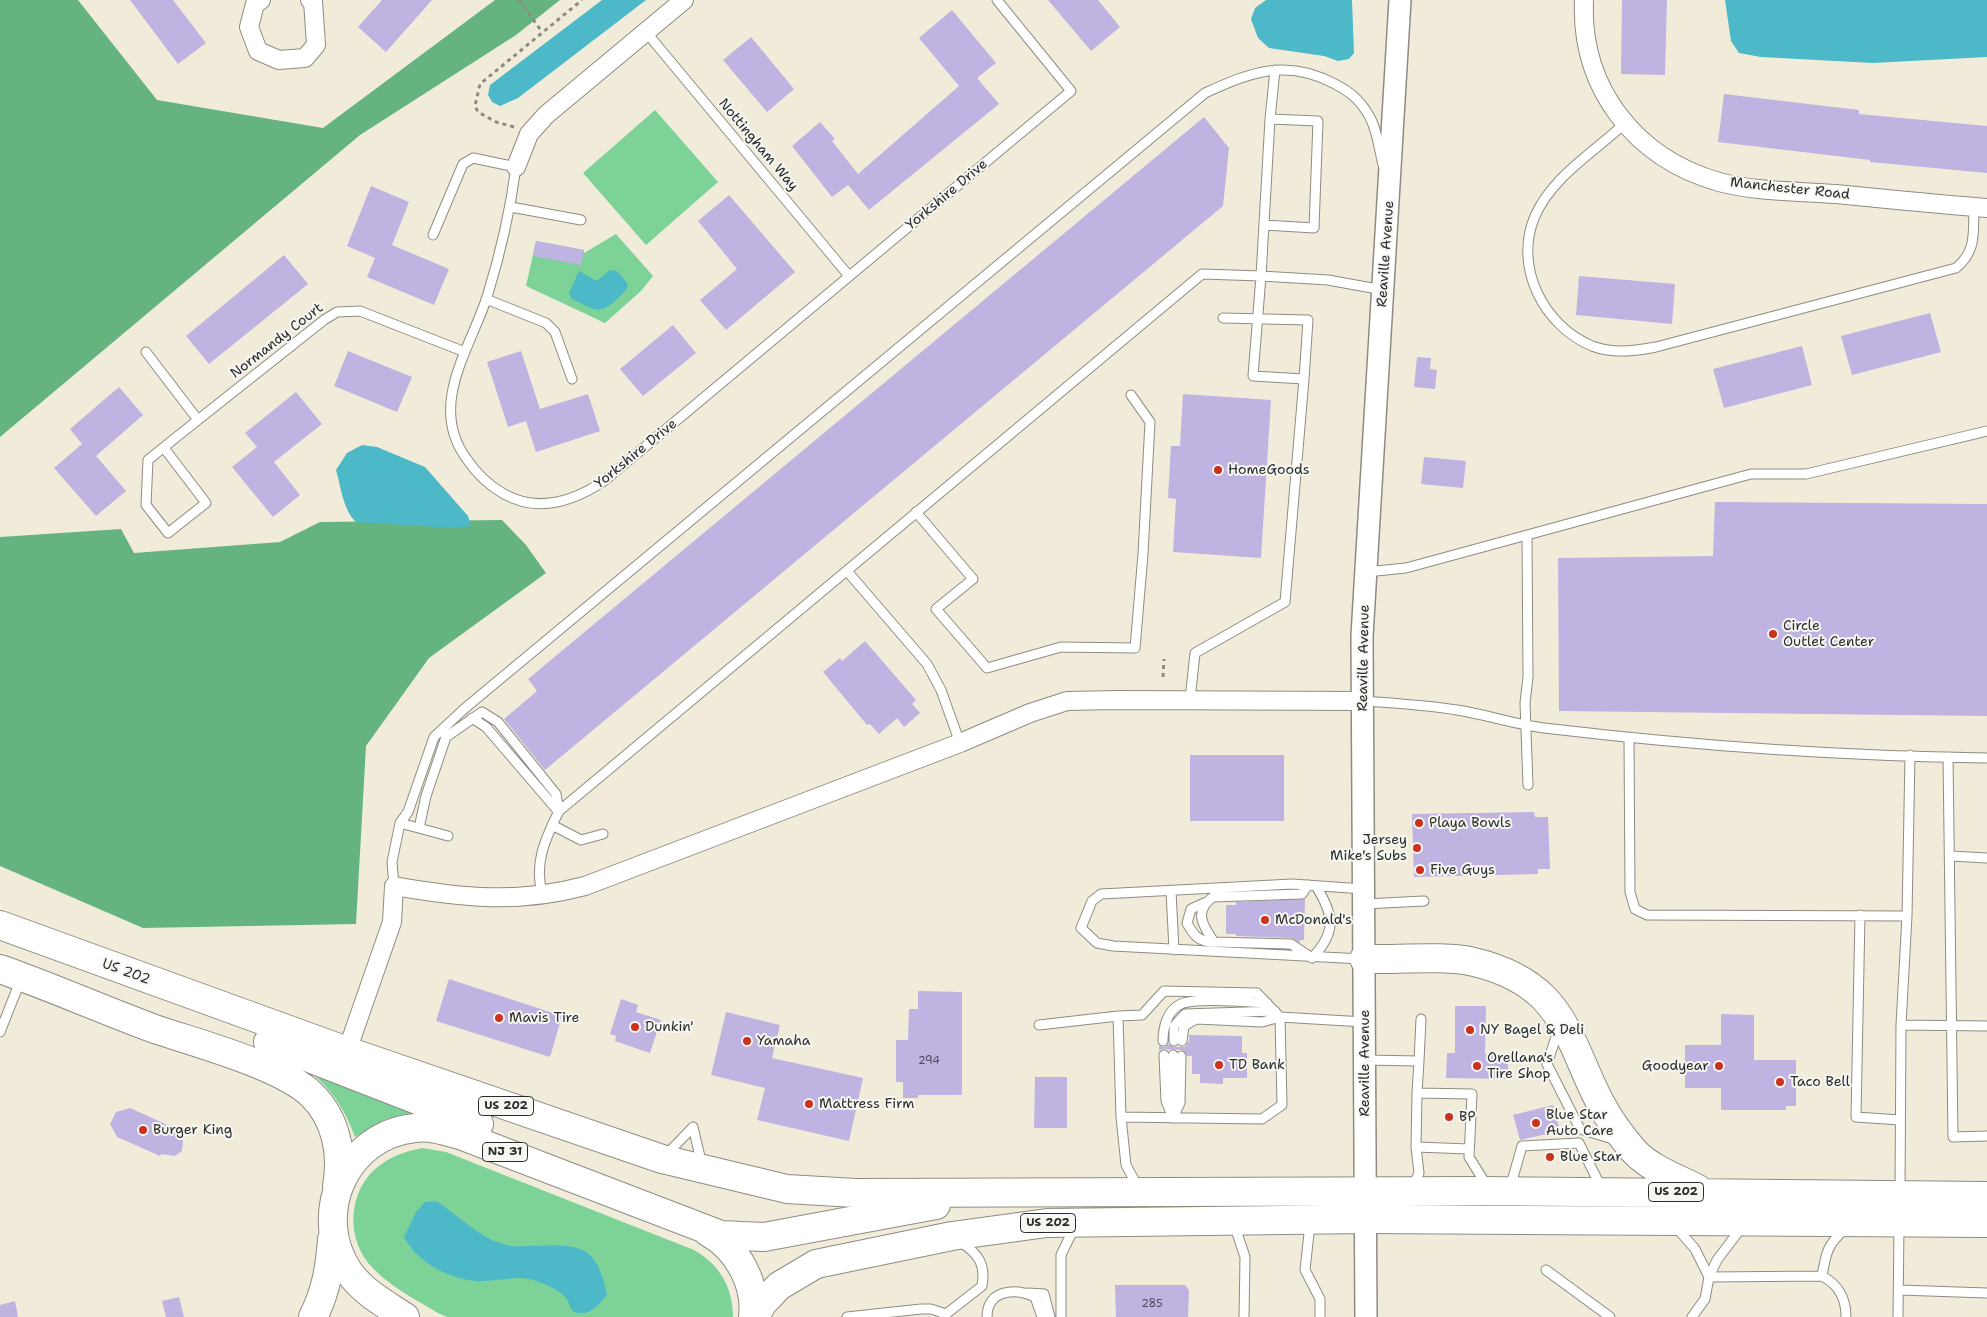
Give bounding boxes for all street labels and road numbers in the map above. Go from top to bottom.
street label: Nottingham Way [715,96,801,194]
street label: Yorkshire Drive [903,156,991,234]
street label: Manchester Road [1729,174,1851,204]
street label: Reaville Avenue [1374,200,1398,308]
street label: Normandy Court [227,300,327,382]
street label: Yorkshire Drive [591,416,681,492]
street label: Reaville Avenue [1355,604,1373,712]
street label: US 202 [100,956,152,988]
street label: Reaville Avenue [1357,1010,1373,1116]
road number: US 202 [478,1096,534,1116]
road number: NJ 31 [482,1142,528,1162]
road number: US 202 [1648,1182,1704,1202]
road number: US 202 [1020,1214,1076,1232]

